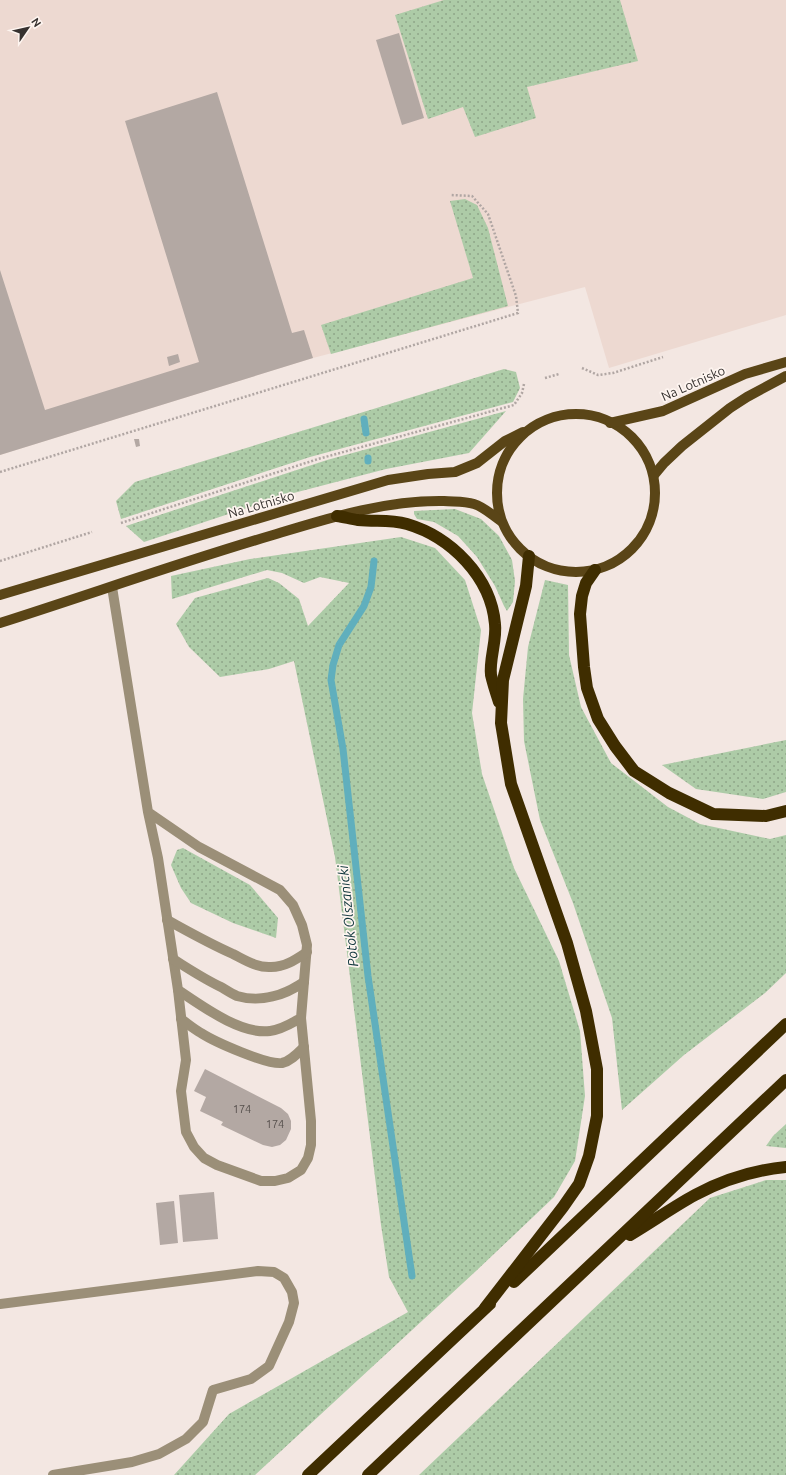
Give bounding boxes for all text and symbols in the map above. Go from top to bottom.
north arrow [8,8,48,48]
text: N [29,16,44,29]
street label: Na Lotnisko [659,363,727,403]
street label: Na Lotnisko [226,488,296,520]
water label: Potok Olszanicki [335,864,361,968]
house number: 174 [233,1103,251,1115]
house number: 174 [266,1118,284,1130]

